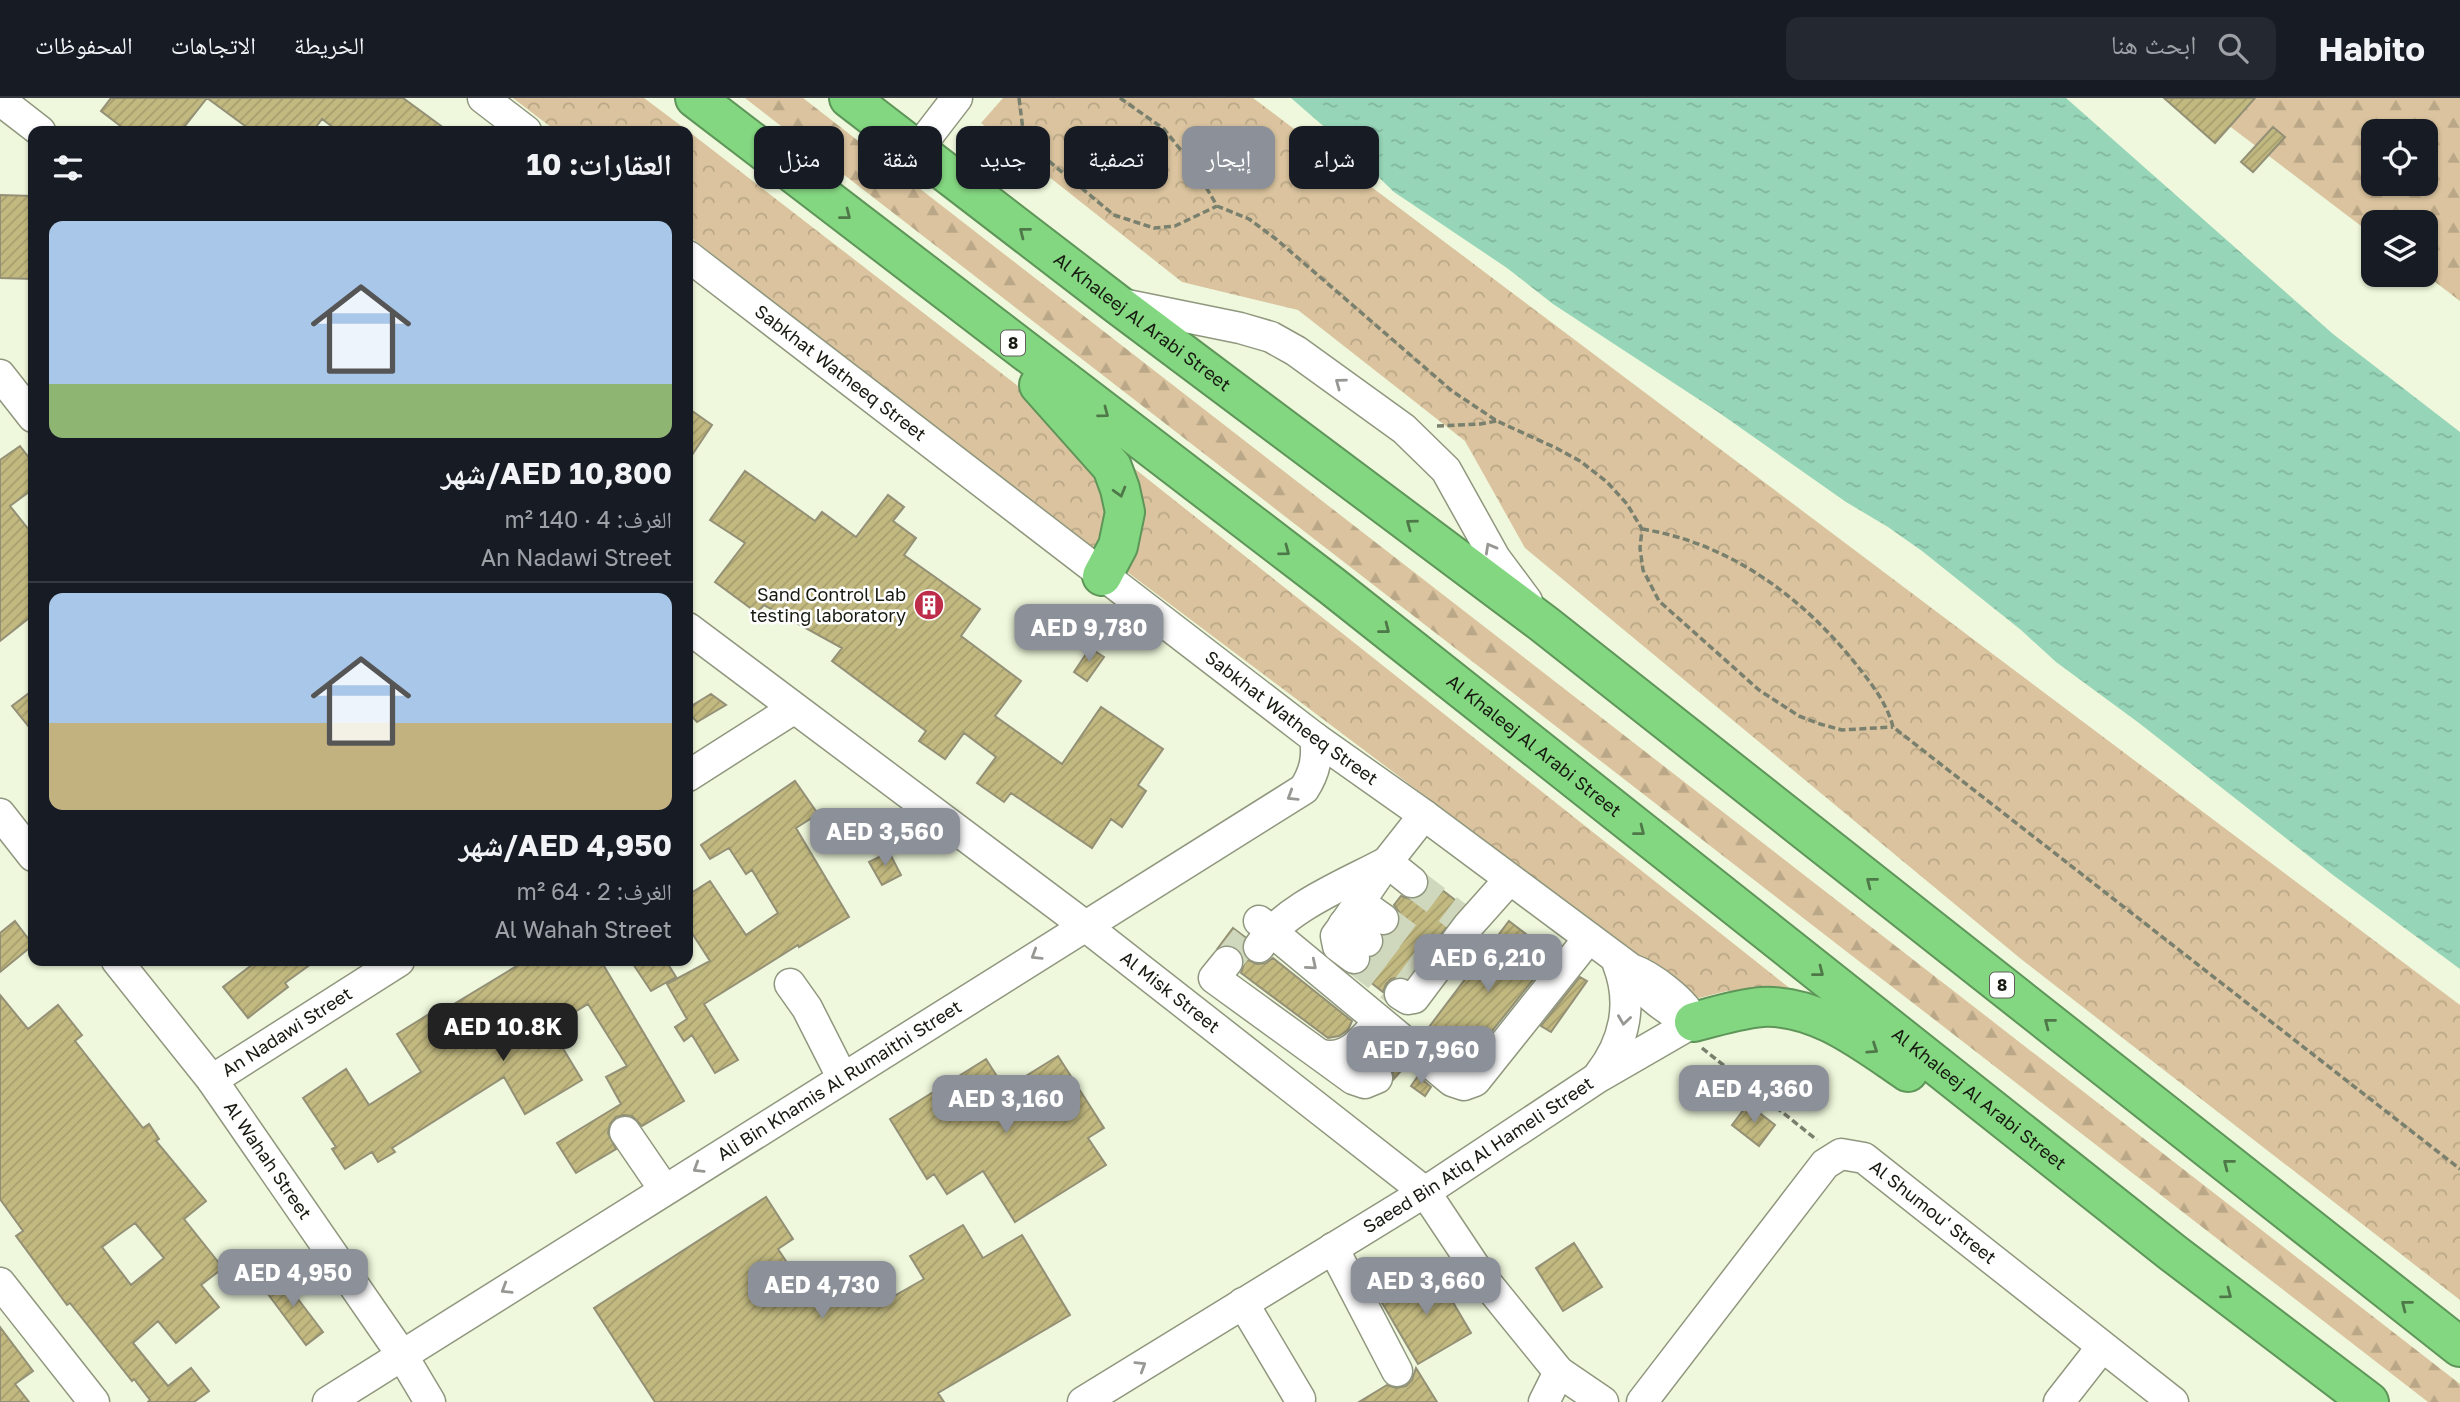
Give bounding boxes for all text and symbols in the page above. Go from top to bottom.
search box [1786,17,2276,80]
text: ابحث هنا [2111,29,2196,60]
icon: search [2214,29,2252,67]
text: Habito [2318,29,2425,68]
text: المحفوظات [35,30,133,59]
text: الاتجاهات [171,30,256,59]
text: الخريطة [294,30,365,59]
map controls [2361,119,2438,287]
button: locate [2361,119,2438,196]
chip: منزل [754,126,844,189]
chip: شقة [858,126,942,189]
chip: جديد [956,126,1050,189]
chip: تصفية [1064,126,1168,189]
chip: إيجار [1182,126,1275,189]
chip: شراء [1289,126,1379,189]
text: العقارات: 10 [526,146,672,182]
icon: filters [49,149,87,187]
one-way arrow [838,206,851,219]
button: layers [2361,210,2438,287]
one-way arrow [1019,228,1032,241]
street label: Al Khaleej Al Arabi Street [1050,247,1236,395]
icon: home [298,266,424,392]
street label: Sabkhat Watheeq Street [751,299,931,445]
road number: 8 [1001,330,1025,356]
one-way arrow [1335,379,1348,391]
one-way arrow [1097,404,1109,417]
text: AED 10,800/شهر [441,455,672,491]
one-way arrow [1111,485,1126,497]
text: الغرف: 4 · 140 m² [504,505,672,533]
one-way arrow [1406,520,1418,532]
one-way arrow [1277,542,1290,555]
text: An Nadawi Street [481,543,672,571]
one-way arrow [1485,543,1498,556]
place label: Sand Control Lab testing laboratory [750,583,906,626]
building icon: Sand Control Lab testing laboratory [912,588,946,622]
pin: AED 9,780 [1009,604,1169,664]
text: AED 9,780 [1030,613,1148,641]
one-way arrow [1378,620,1390,633]
icon: home [298,638,424,764]
street label: Sabkhat Watheeq Street [1201,646,1383,789]
street label: Al Khaleej Al Arabi Street [1443,669,1626,821]
one-way arrow [1286,788,1299,801]
pin: AED 3,560 [805,808,965,868]
text: AED 3,560 [826,817,944,845]
one-way arrow [1633,822,1645,835]
text: AED 4,950/شهر [459,827,672,863]
text: الغرف: 2 · 64 m² [517,877,672,905]
one-way arrow [1866,877,1878,890]
text: Al Wahah Street [495,915,672,943]
pin: AED 6,210 [1408,934,1568,994]
text: AED 6,210 [1430,943,1546,971]
street label: Al Misk Street [1116,946,1224,1037]
one-way arrow [1031,947,1044,960]
one-way arrow [1304,957,1317,969]
one-way arrow [1810,964,1823,976]
road number: 8 [1990,972,2014,998]
street label: An Nadawi Street [217,982,356,1081]
street label: Ali Bin Khamis Al Rumaithi Street [713,995,965,1165]
pin: AED 10.8K [423,1004,583,1063]
text: AED 10.8K [444,1012,562,1040]
one-way arrow [1617,1014,1632,1026]
one-way arrow [2045,1018,2057,1031]
street label: Al Khaleej Al Arabi Street [1888,1022,2071,1174]
pin: AED 7,960 [1341,1026,1501,1086]
text: AED 7,960 [1363,1035,1479,1063]
one-way arrow [1865,1040,1878,1053]
pin: AED 4,360 [1674,1066,1834,1125]
street label: Saeed Bin Atiq Al Hameli Street [1359,1072,1597,1237]
text: AED 4,360 [1695,1074,1813,1102]
pin: AED 3,160 [926,1076,1086,1135]
text: AED 3,160 [948,1084,1064,1112]
street label: Al Wahah Street [220,1096,317,1223]
street label: Al Shumou' Street [1866,1155,2001,1268]
one-way arrow [693,1159,706,1172]
one-way arrow [2223,1159,2235,1172]
pin: AED 4,950 [213,1250,373,1309]
text: AED 4,950 [234,1258,352,1286]
pin: AED 3,660 [1346,1258,1506,1317]
pin: AED 4,730 [742,1262,902,1321]
text: AED 3,660 [1367,1266,1485,1294]
text: AED 4,730 [764,1270,880,1298]
one-way arrow [500,1280,513,1293]
one-way arrow [2220,1286,2232,1299]
one-way arrow [2402,1300,2414,1313]
one-way arrow [1134,1362,1147,1375]

